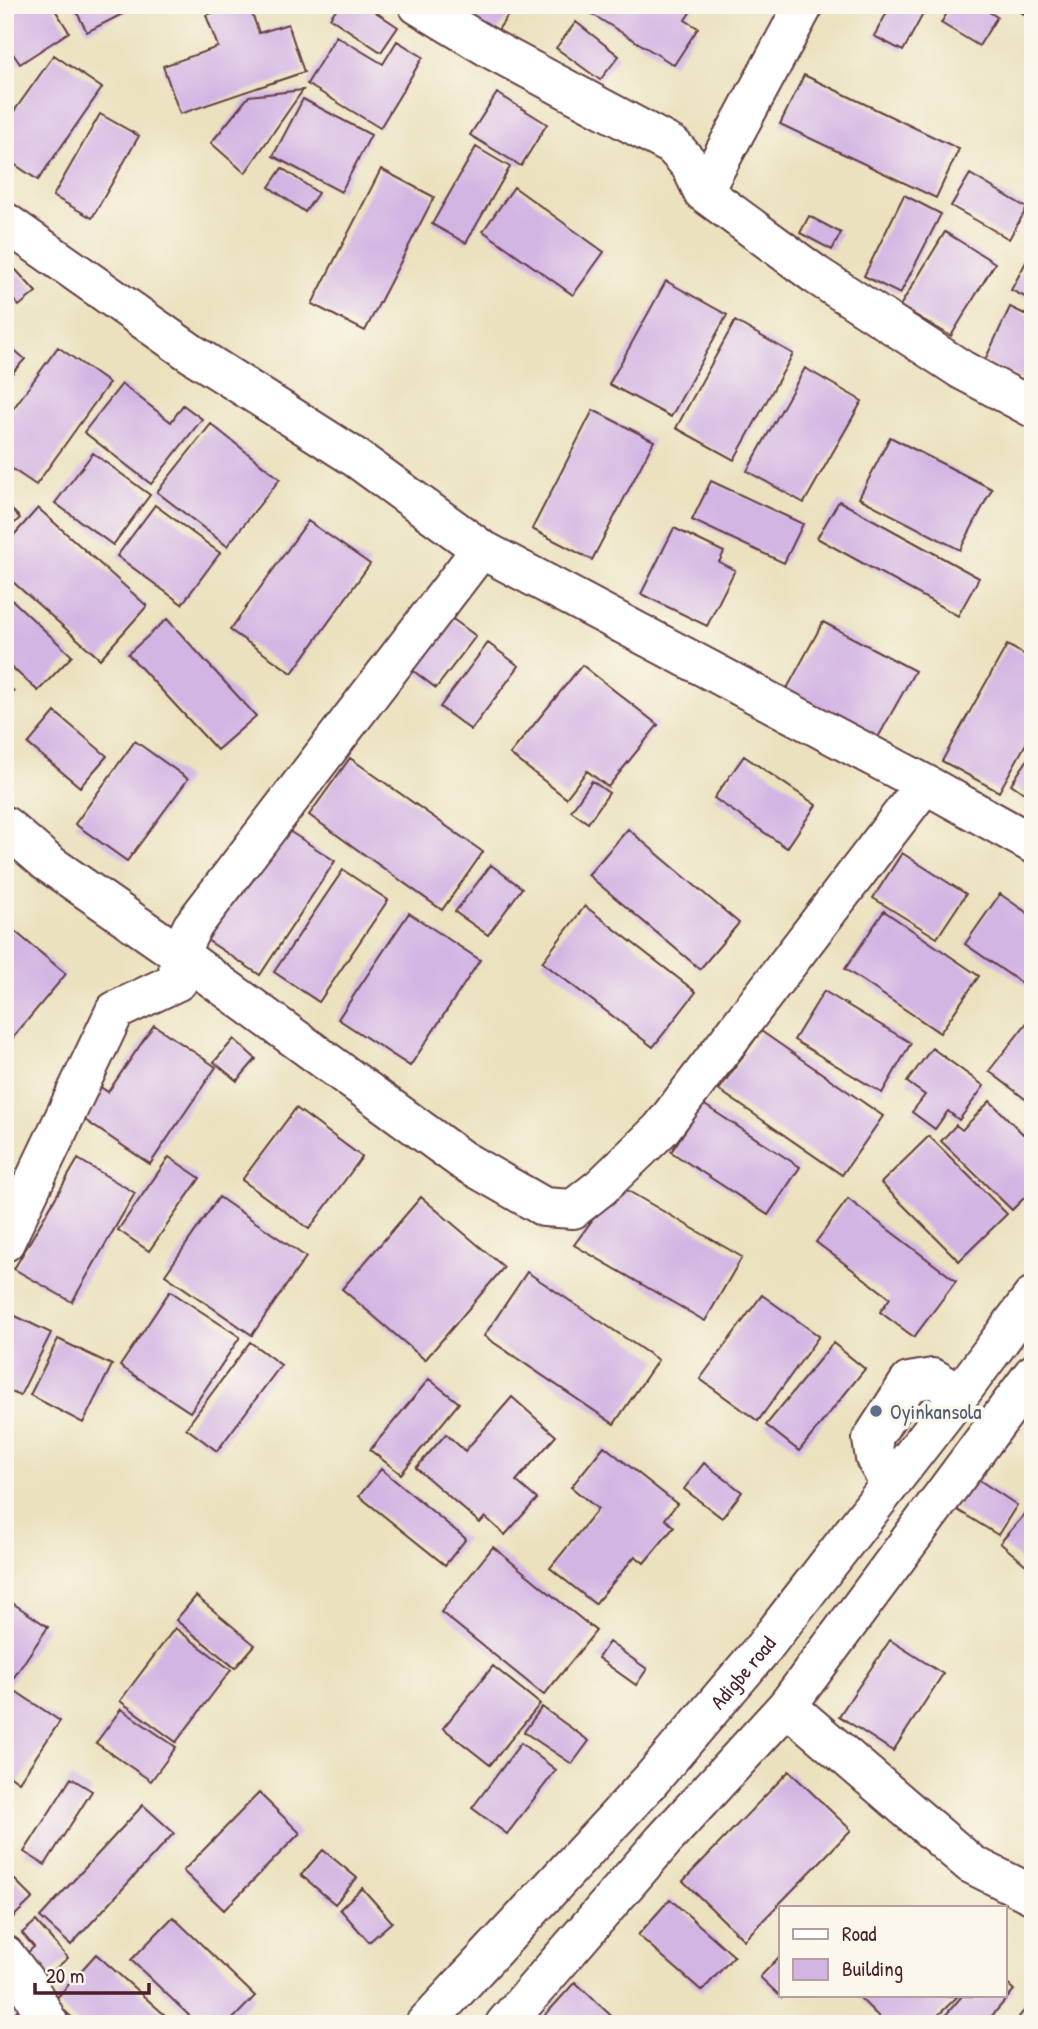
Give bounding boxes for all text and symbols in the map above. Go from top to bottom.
place label: Oyinkansola [890,1397,982,1426]
marker: Oyinkansola [868,1403,884,1419]
street label: Adigbe road [703,1630,782,1715]
legend [779,1906,1006,1997]
text: Road [842,1919,876,1948]
scale bar [35,1952,149,1996]
text: Building [842,1954,903,1983]
text: 20 m [46,1961,84,1990]

